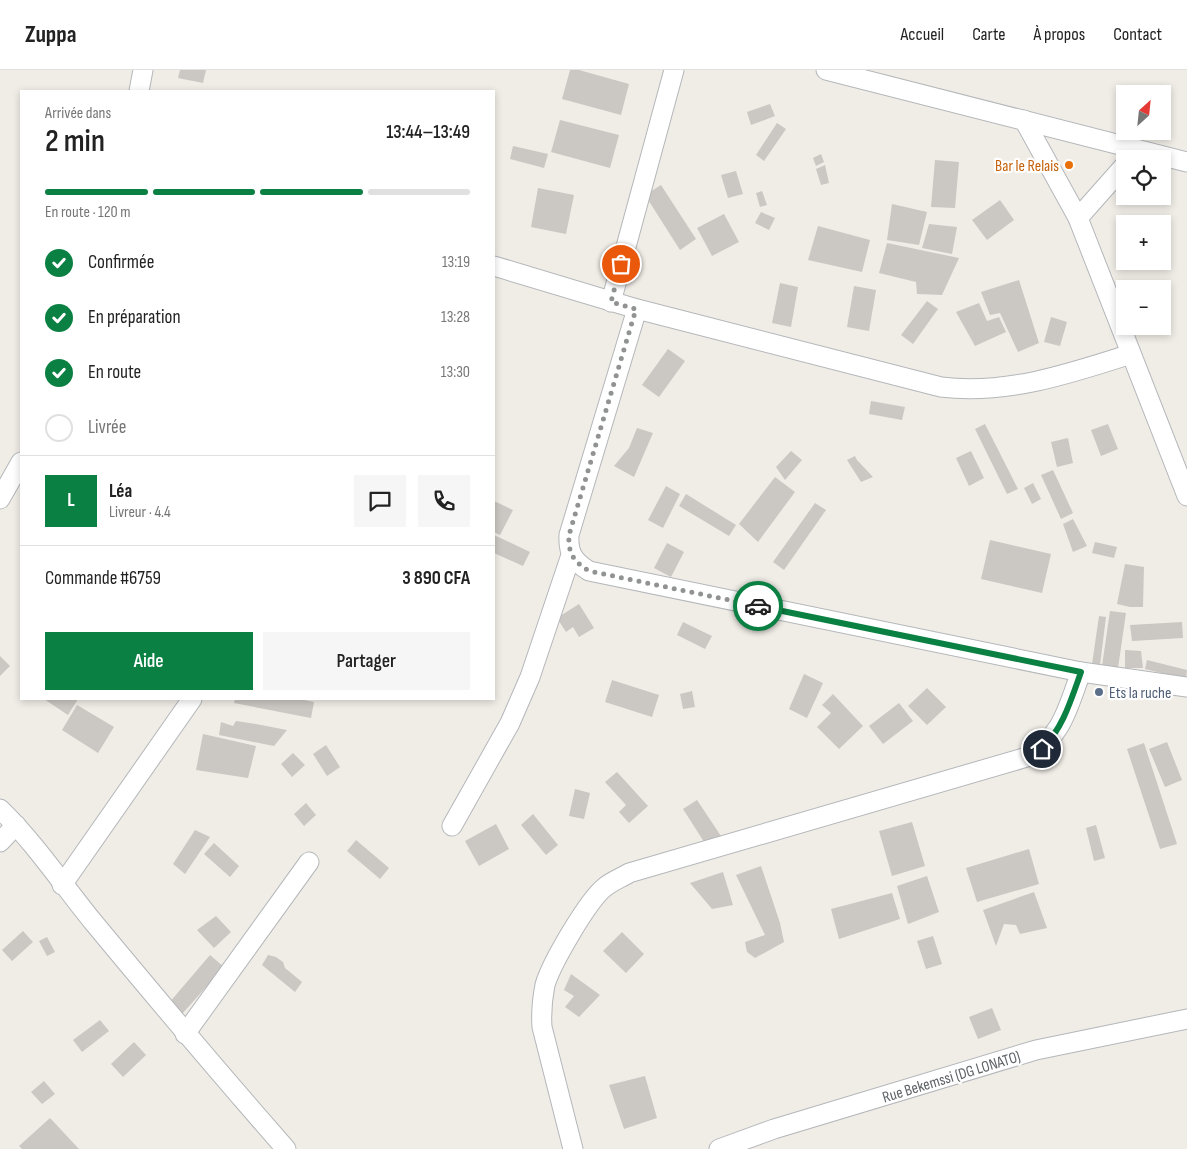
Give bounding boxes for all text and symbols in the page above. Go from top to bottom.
text: Zuppa [25,20,76,49]
text: Accueil [900,24,944,45]
text: Carte [972,24,1005,45]
text: À propos [1033,24,1085,45]
text: Contact [1113,24,1162,45]
north arrow [1116,85,1171,140]
map controls [1116,85,1171,335]
text: Arrivée dans [45,104,111,123]
text: 13:44–13:49 [386,121,470,144]
text: 2 min [45,122,105,161]
button: locate [1116,150,1171,205]
place label: Bar le Relais [995,157,1059,176]
marker: Bar le Relais [1063,159,1075,171]
text: En route · 120 m [45,203,130,222]
button: + [1116,215,1171,270]
pin [600,243,642,285]
icon: check [45,249,73,277]
icon: bag [607,250,635,278]
text: Confirmée [88,251,154,274]
text: 13:19 [442,253,470,272]
button: − [1116,280,1171,335]
icon: check [45,304,73,332]
text: En préparation [88,306,181,329]
text: 13:28 [441,308,470,327]
icon: check [45,359,73,387]
text: En route [88,361,141,384]
text: 13:30 [441,363,470,382]
text: Livrée [88,416,126,439]
button: chat [354,475,406,527]
button: phone [418,475,470,527]
text: Léa [109,480,132,503]
text: L [67,489,75,512]
text: Livreur · 4.4 [109,503,171,522]
text: Commande #6759 [45,567,161,590]
text: 3 890 CFA [402,567,470,590]
courier [733,581,783,631]
icon: car [744,592,772,620]
button: Aide [45,632,253,690]
button: Partager [263,632,470,690]
place label: Ets la ruche [1109,684,1171,703]
marker: Ets la ruche [1093,686,1105,698]
pin [1021,728,1063,770]
icon: home [1028,735,1056,763]
street label: Rue Bekemssi (DG LONATO) [880,1047,1023,1107]

